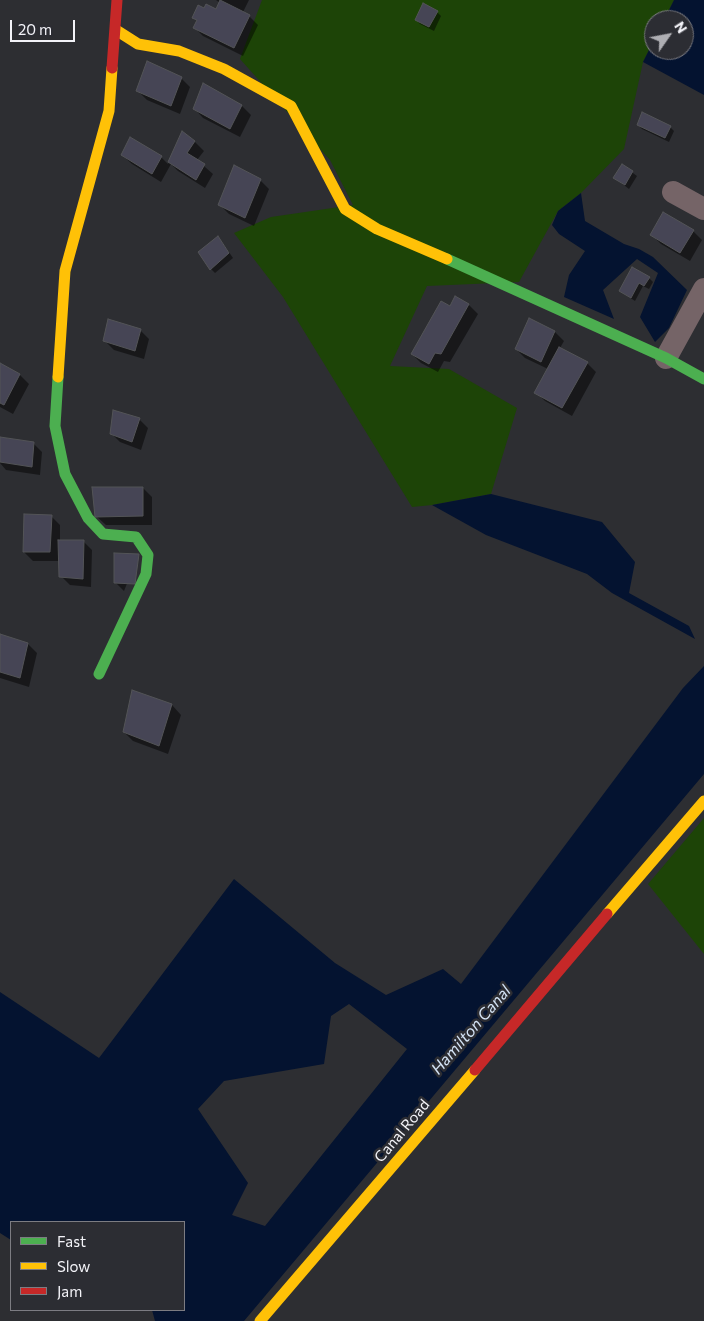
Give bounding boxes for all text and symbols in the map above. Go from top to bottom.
scale bar [12,10,78,42]
north arrow [644,10,694,60]
text: N [671,18,691,36]
text: 20 m [18,20,52,38]
water label: Hamilton Canal [427,982,515,1078]
street label: Canal Road [371,1096,433,1166]
legend [10,1221,185,1311]
text: Fast [57,1232,86,1250]
text: Slow [57,1257,90,1275]
text: Jam [57,1282,82,1300]

